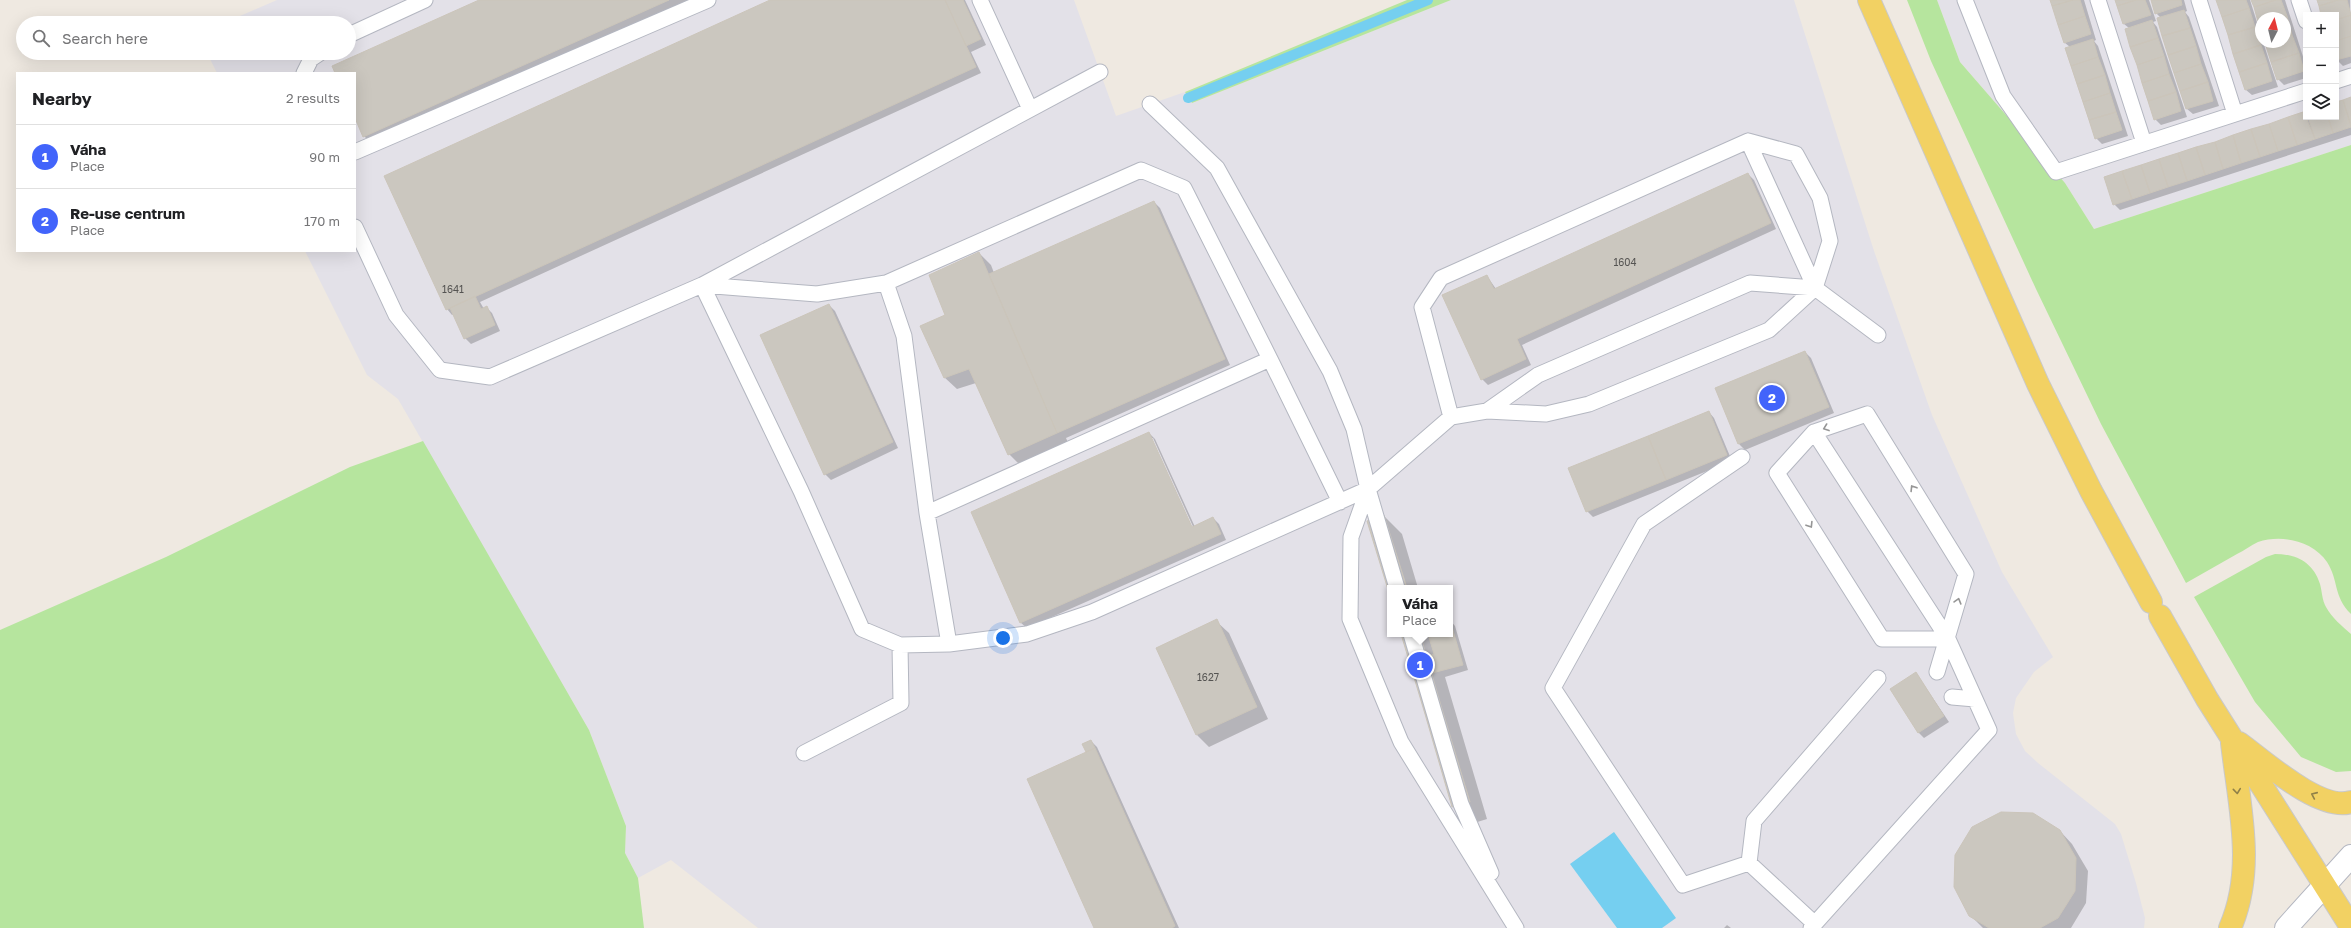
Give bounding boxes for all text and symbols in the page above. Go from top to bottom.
north arrow [2255,12,2291,48]
map controls [2303,12,2339,120]
button: + [2303,12,2339,48]
search box [16,16,356,60]
icon: search [30,27,52,49]
text: Search here [62,29,148,47]
button: − [2303,48,2339,84]
button: layers [2303,84,2339,120]
text: Nearby [32,88,92,109]
text: 2 results [286,90,340,106]
text: Váha [70,140,106,158]
text: 1 [42,149,48,165]
text: 90 m [309,149,340,165]
text: Place [70,158,105,174]
text: Re-use centrum [70,204,185,222]
text: 2 [41,213,49,229]
text: 170 m [304,213,340,229]
text: Place [70,222,105,238]
house number: 1604 [1613,256,1637,268]
house number: 1641 [442,283,464,295]
pin: 2 [1759,383,1785,413]
one-way arrow [1823,423,1830,432]
one-way arrow [1910,485,1917,492]
one-way arrow [1805,521,1813,528]
popup [1387,585,1453,637]
text: Váha [1402,594,1438,612]
one-way arrow [1954,598,1962,605]
text: Place [1402,612,1437,628]
your location [993,628,1013,648]
pin: 1 [1407,650,1433,680]
house number: 1627 [1197,671,1219,683]
one-way arrow [2233,788,2242,794]
one-way arrow [2310,792,2318,800]

